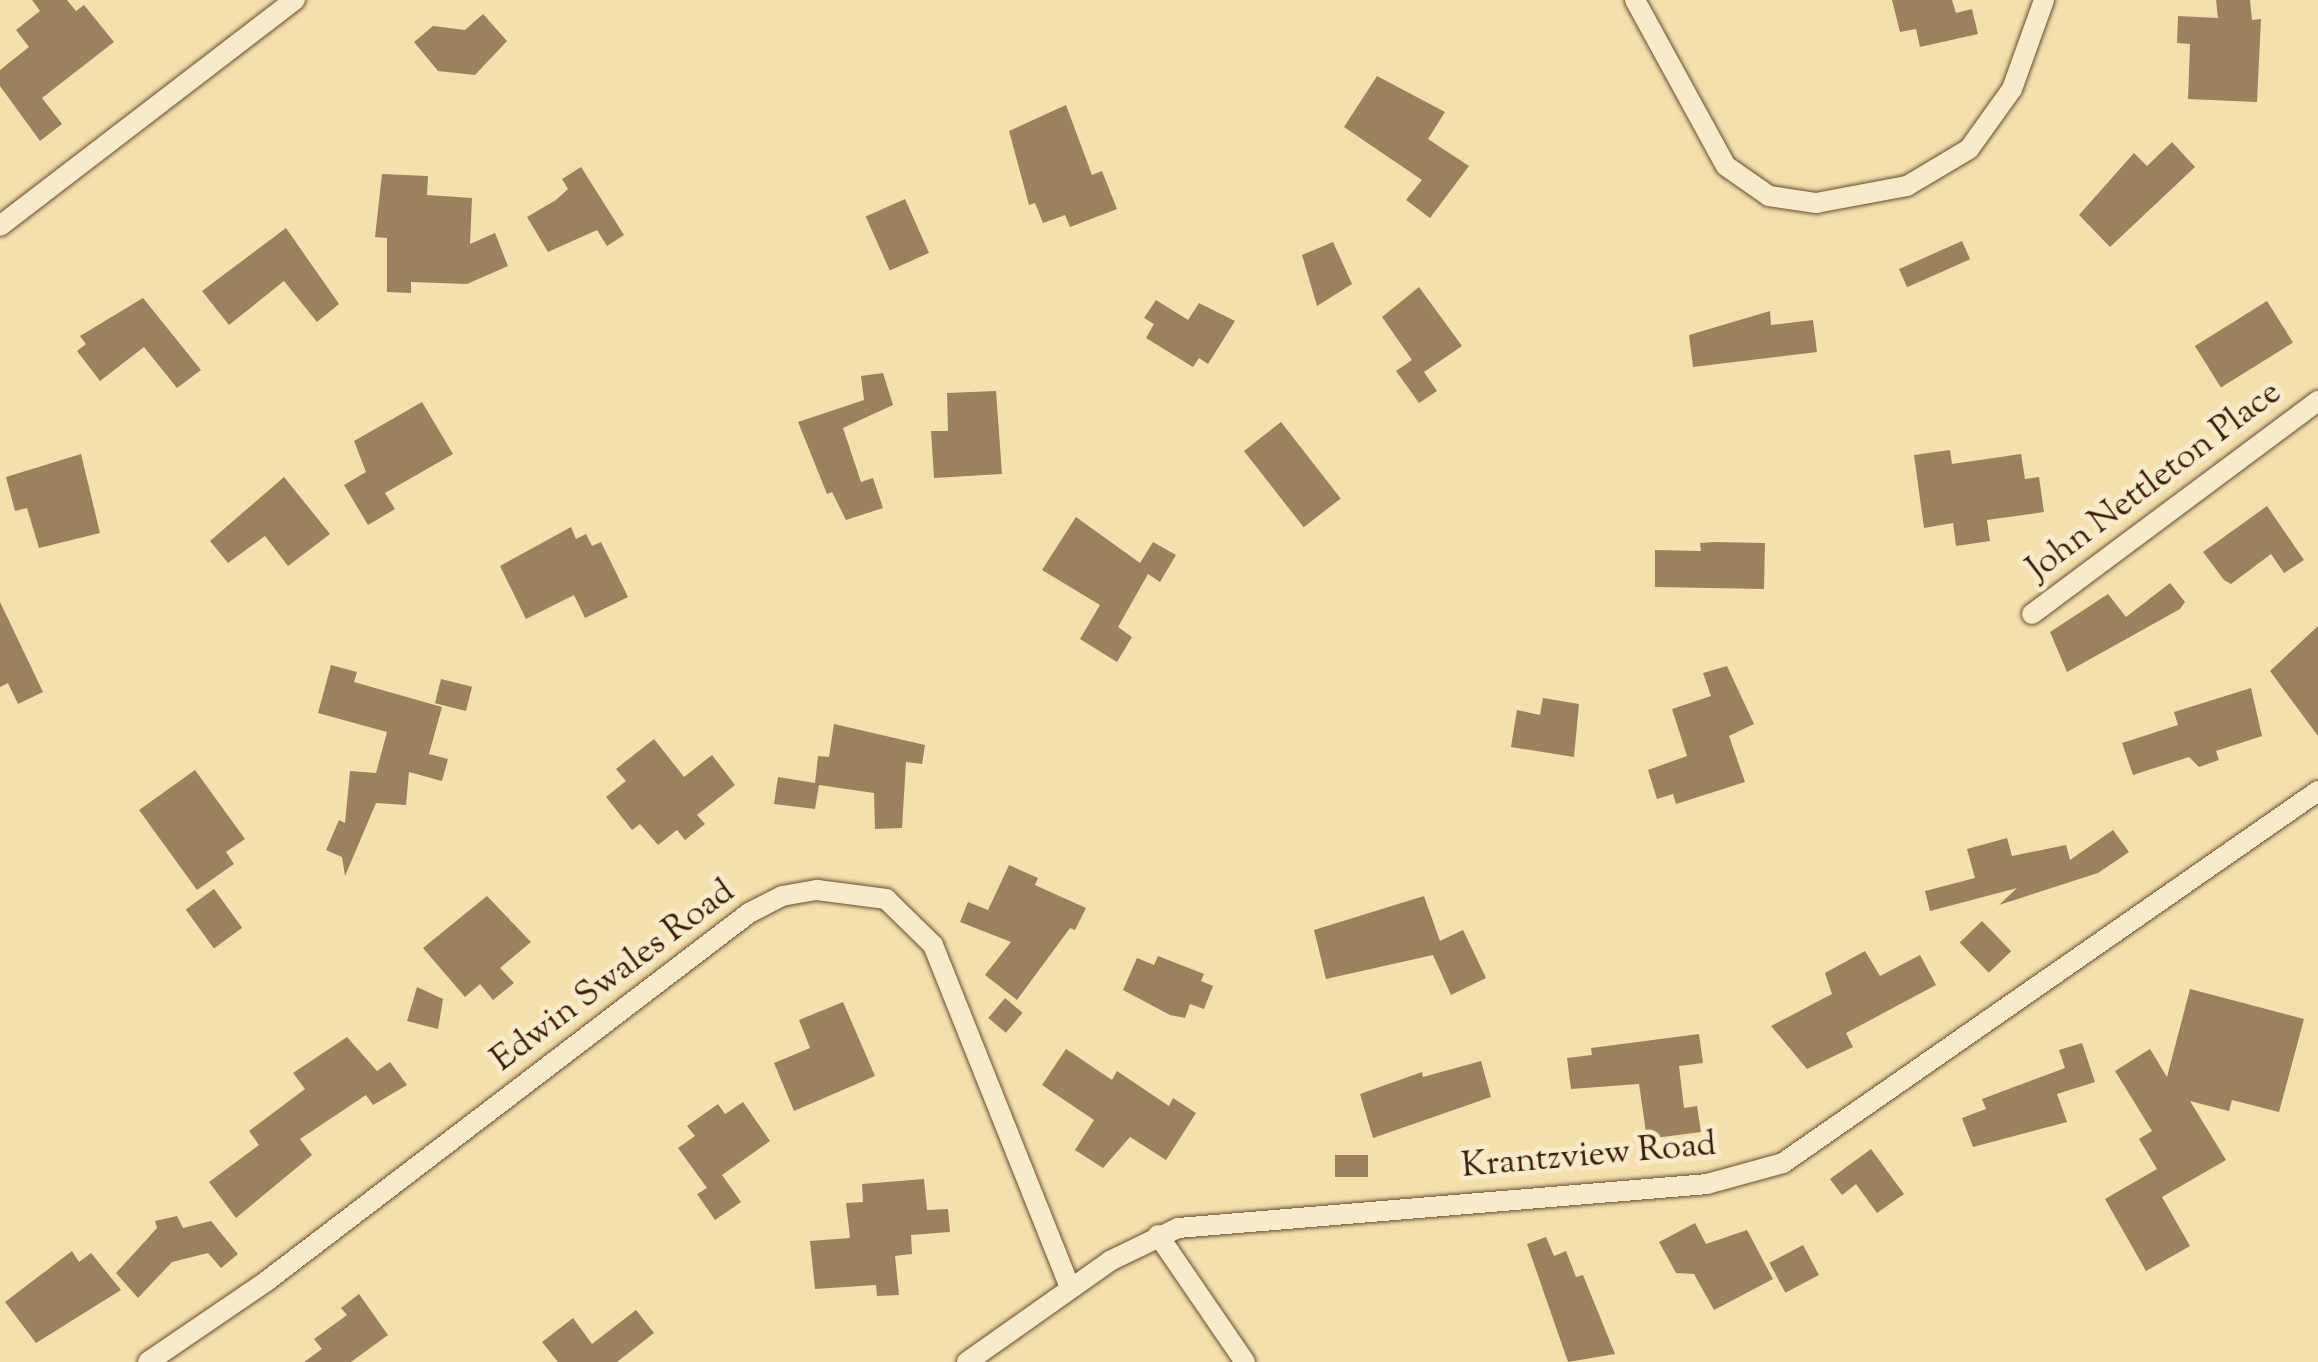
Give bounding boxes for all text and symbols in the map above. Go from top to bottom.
street label: John Nettleton Place [2020,373,2290,591]
street label: Edwin Swales Road [484,872,744,1082]
street label: Krantzview Road [1460,1125,1718,1189]

